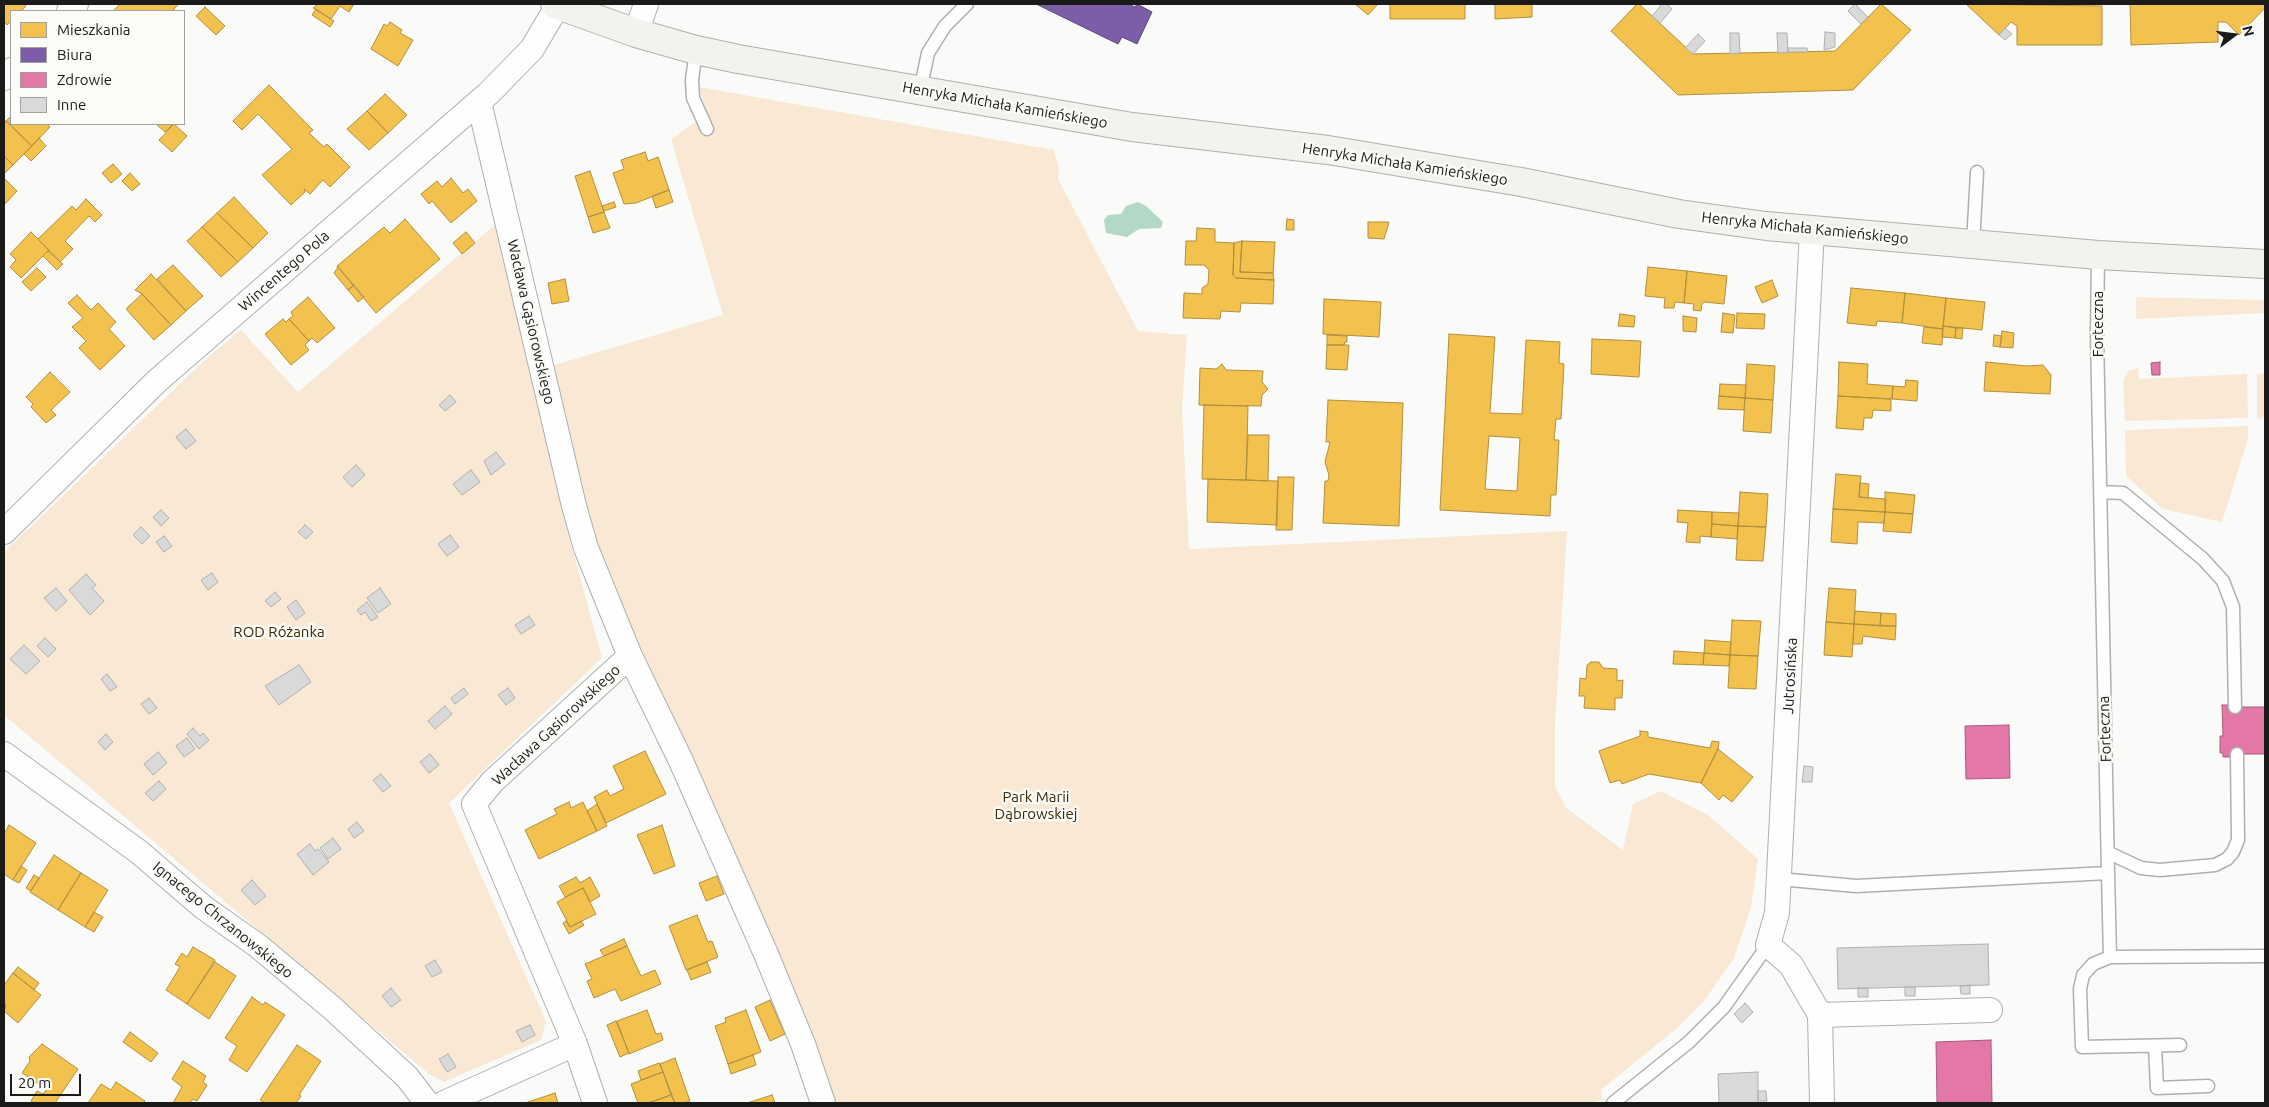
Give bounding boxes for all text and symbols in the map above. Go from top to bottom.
legend [10,10,185,125]
north arrow [2209,10,2259,60]
text: Mieszkania [57,21,131,38]
text: N [2239,24,2258,38]
text: Biura [57,46,92,63]
text: Zdrowie [57,71,112,88]
street label: Henryka Michała Kamieńskiego [901,78,1109,132]
text: Inne [57,96,86,113]
street label: Henryka Michała Kamieńskiego [1301,139,1509,189]
street label: Henryka Michała Kamieńskiego [1701,208,1909,248]
street label: Wincentego Pola [235,227,333,315]
street label: Wacława Gąsiorowskiego [503,238,559,406]
street label: Forteczna [2089,291,2107,357]
park label: ROD Różanka [233,623,325,641]
street label: Jutrosińska [1779,637,1801,715]
street label: Wacława Gąsiorowskiego [488,661,624,789]
street label: Forteczna [2095,695,2115,763]
park label: Park Marii Dąbrowskiej [995,788,1077,823]
street label: Ignacego Chrzanowskiego [149,858,297,982]
scale bar [12,1064,84,1096]
text: 20 m [18,1074,51,1091]

